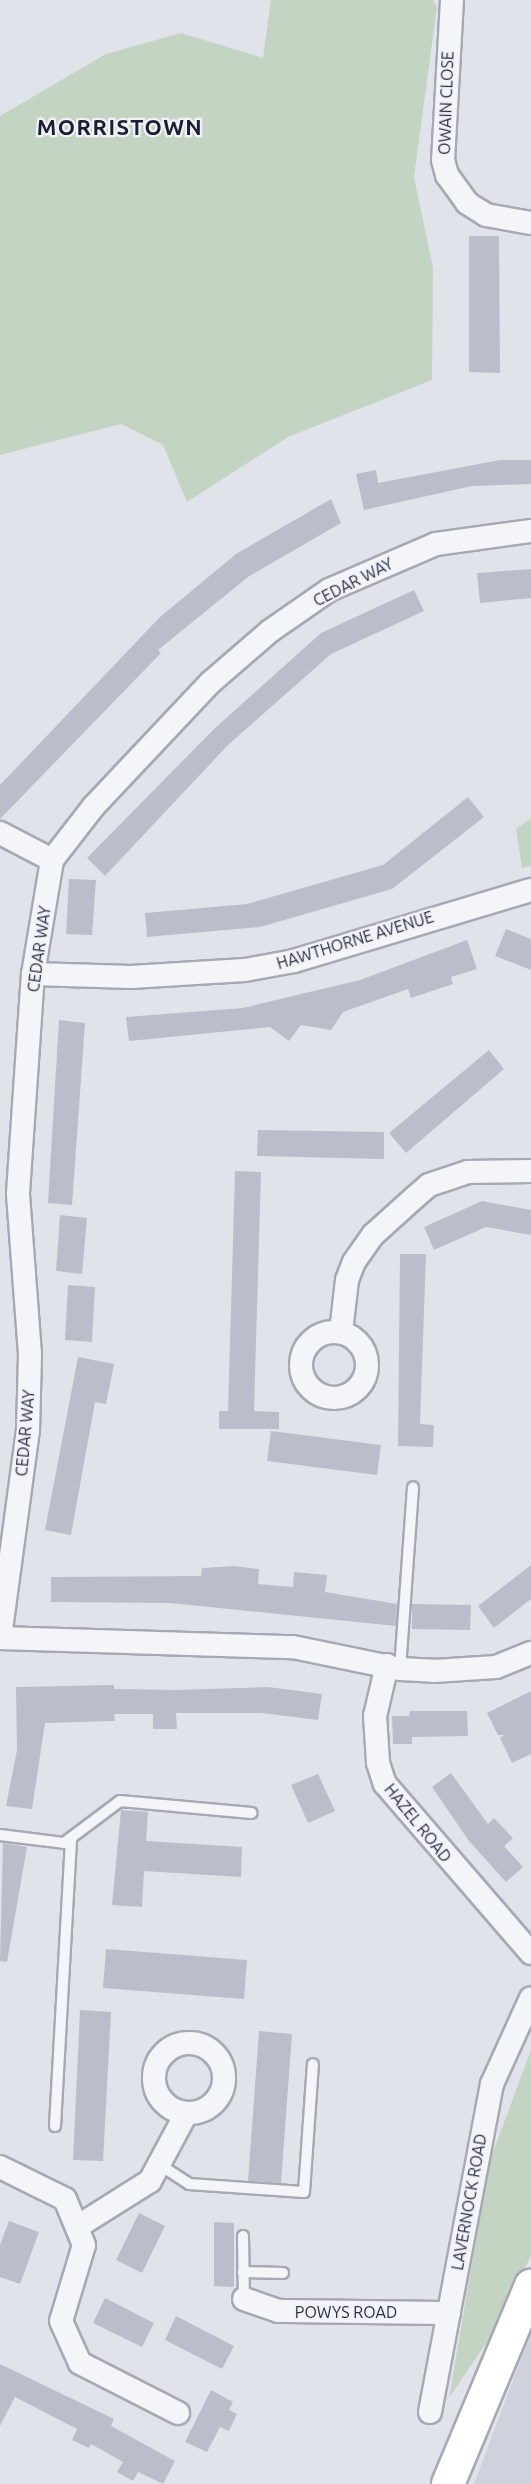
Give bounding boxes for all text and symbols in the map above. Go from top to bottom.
street label: OWAIN CLOSE [435,51,457,155]
district label: MORRISTOWN [37,114,203,140]
street label: CEDAR WAY [310,554,396,610]
street label: CEDAR WAY [23,905,55,993]
street label: HAWTHORNE AVENUE [274,907,436,973]
street label: CEDAR WAY [12,1389,38,1477]
street label: HAZEL ROAD [380,1780,456,1866]
street label: LAVERNOCK ROAD [448,2132,490,2272]
street label: POWYS ROAD [295,2302,397,2322]

